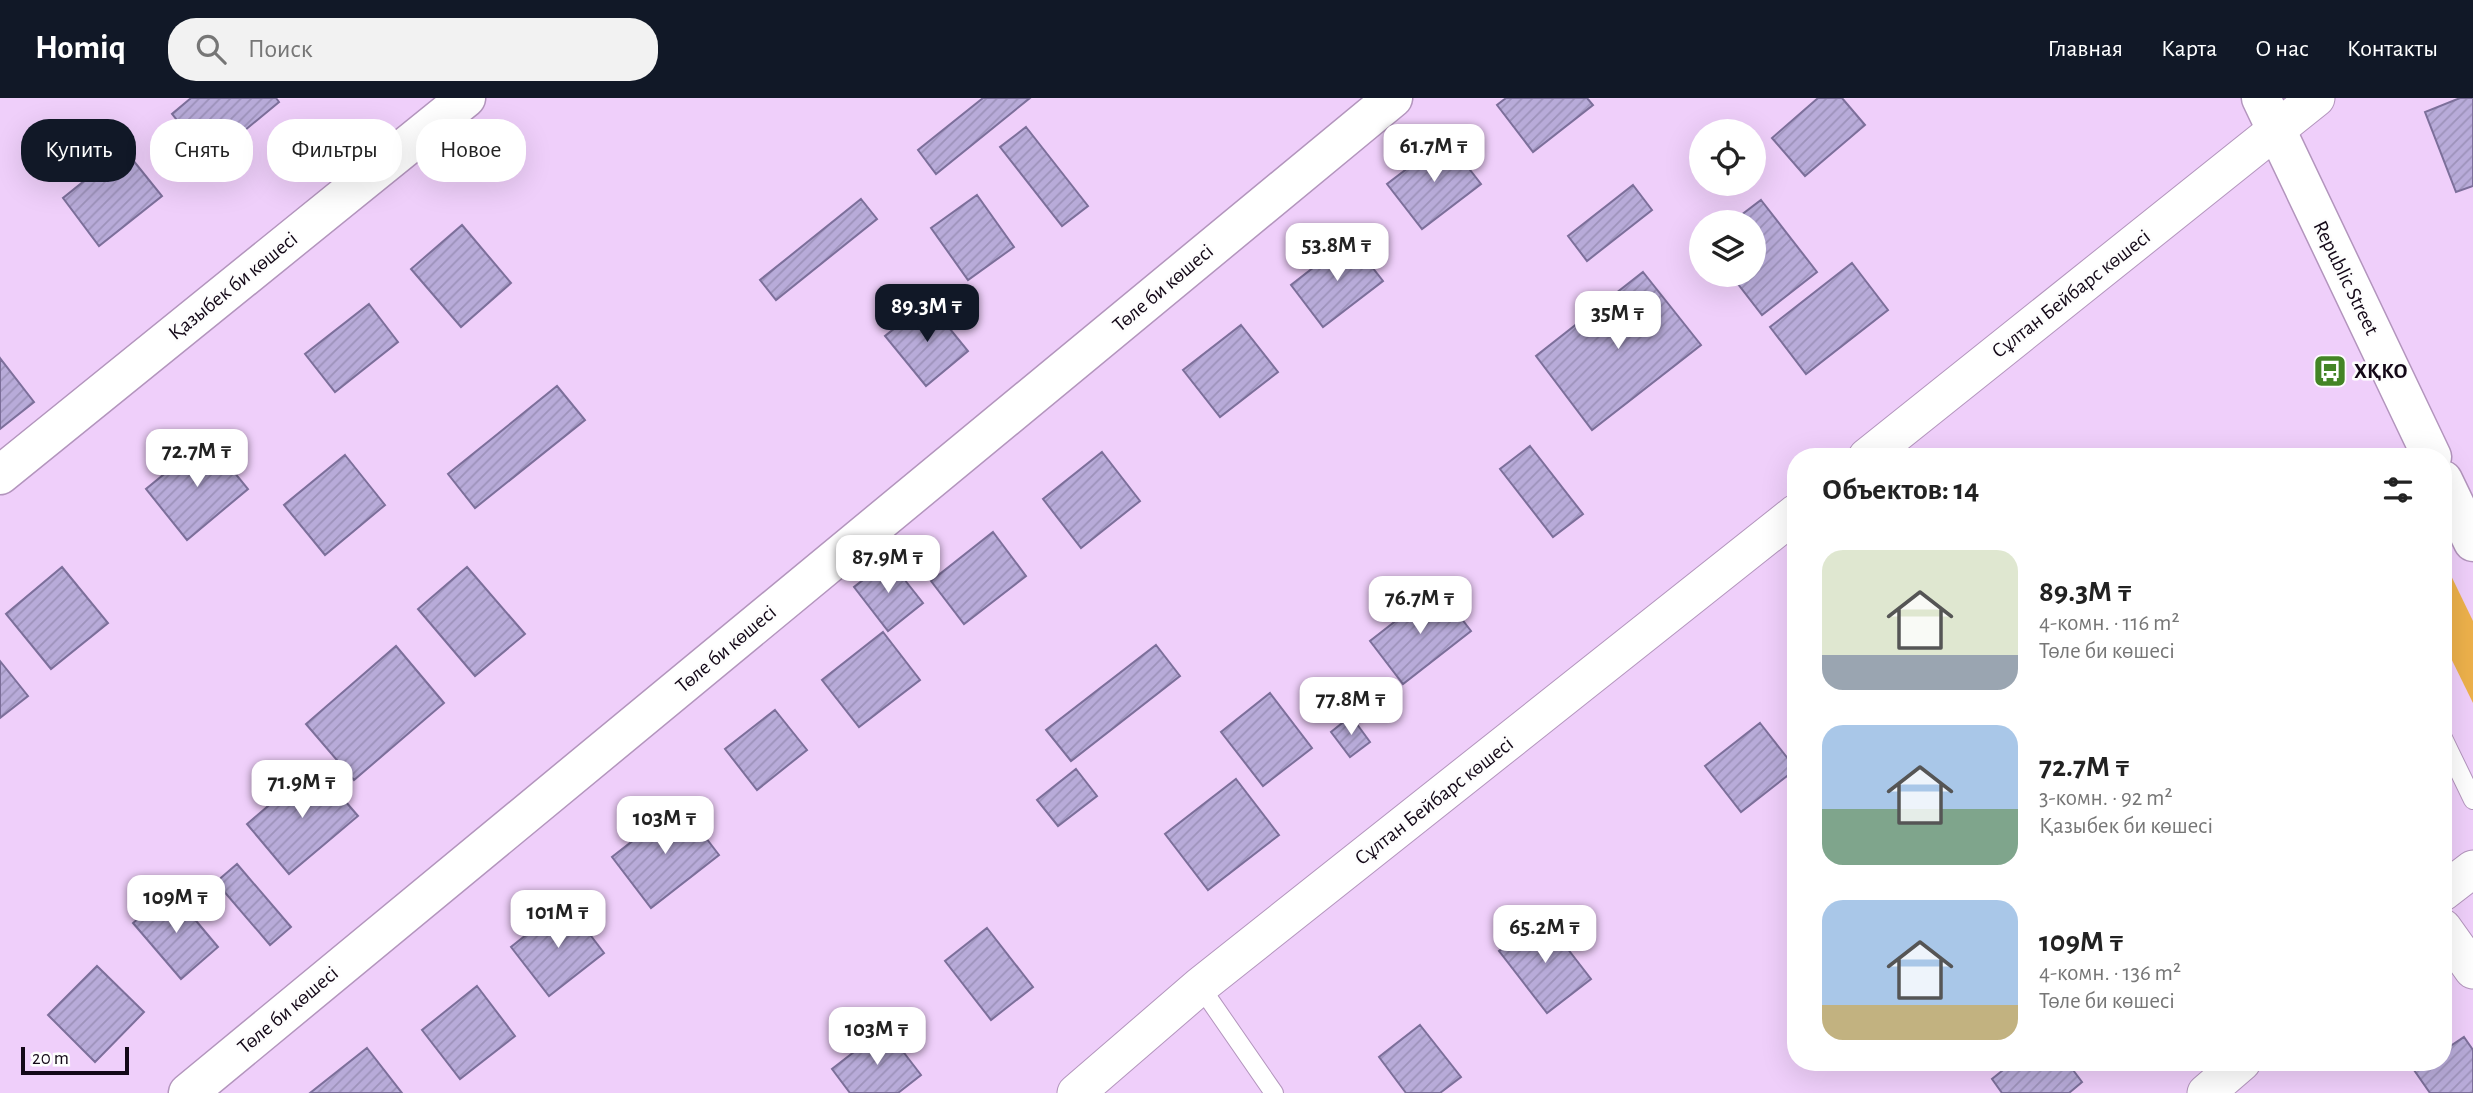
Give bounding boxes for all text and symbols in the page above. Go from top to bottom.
search box [168,18,658,81]
icon: search [192,30,230,68]
text: Homiq [35,32,126,65]
text: Поиск [248,36,313,62]
text: Главная [2048,37,2123,61]
text: Карта [2161,37,2217,61]
text: О нас [2255,37,2309,61]
text: Контакты [2347,37,2438,61]
chip: Купить [21,119,136,182]
chip: Снять [150,119,253,182]
chip: Фильтры [267,119,402,182]
chip: Новое [416,119,526,182]
map controls [1689,119,1766,287]
button: locate [1689,119,1766,196]
pin: 61.7M ₸ [1369,125,1499,184]
text: 61.7M ₸ [1400,135,1468,158]
button: layers [1689,210,1766,287]
street label: Republic Street [2309,218,2383,339]
pin: 53.8M ₸ [1272,223,1402,283]
street label: Сұлтан Бейбарс көшесі [1988,226,2154,362]
street label: Қазыбек би көшесі [165,228,301,344]
text: 53.8M ₸ [1302,234,1372,257]
street label: Төле би көшесі [1109,240,1217,336]
pin: 89.3M ₸ [862,285,992,344]
pin: 35M ₸ [1569,292,1667,351]
text: 89.3M ₸ [891,295,963,318]
text: 35M ₸ [1591,302,1645,325]
bus stop icon: ХҚКО [2311,352,2349,390]
place label: ХҚКО [2354,361,2408,382]
pin: 72.7M ₸ [132,430,262,489]
text: 72.7M ₸ [162,440,232,463]
icon: filters [2379,471,2417,509]
text: Объектов: 14 [1822,475,1979,505]
pin: 87.9M ₸ [823,536,953,595]
text: 87.9M ₸ [852,546,924,569]
pin: 76.7M ₸ [1355,576,1485,636]
text: 89.3M ₸ [2039,577,2133,607]
icon: home [1878,578,1962,662]
text: 76.7M ₸ [1385,587,1455,610]
street label: Төле би көшесі [672,601,780,697]
text: 4-комн. · 116 m² [2039,612,2179,635]
text: Төле би көшесі [2039,640,2175,663]
pin: 77.8M ₸ [1286,678,1416,737]
text: 77.8M ₸ [1316,688,1386,711]
street label: Сұлтан Бейбарс көшесі [1351,733,1517,869]
text: 72.7M ₸ [2039,752,2131,782]
icon: home [1878,753,1962,837]
pin: 71.9M ₸ [237,760,367,820]
text: 71.9M ₸ [268,771,336,794]
text: 3-комн. · 92 m² [2039,787,2173,810]
pin: 103M ₸ [608,796,722,856]
text: 103M ₸ [633,807,697,830]
text: Қазыбек би көшесі [2039,815,2213,838]
pin: 109M ₸ [119,876,233,935]
text: 109M ₸ [143,886,209,909]
pin: 101M ₸ [501,890,615,950]
text: 101M ₸ [527,901,589,924]
pin: 65.2M ₸ [1480,906,1610,965]
text: 65.2M ₸ [1509,916,1581,939]
text: 109M ₸ [2039,927,2125,957]
icon: home [1878,928,1962,1012]
street label: Төле би көшесі [234,962,342,1058]
text: 4-комн. · 136 m² [2039,962,2181,985]
text: Төле би көшесі [2039,990,2175,1013]
pin: 103M ₸ [820,1007,934,1067]
text: 103M ₸ [845,1018,909,1041]
scale bar [21,1044,130,1076]
text: 20 m [32,1049,69,1068]

